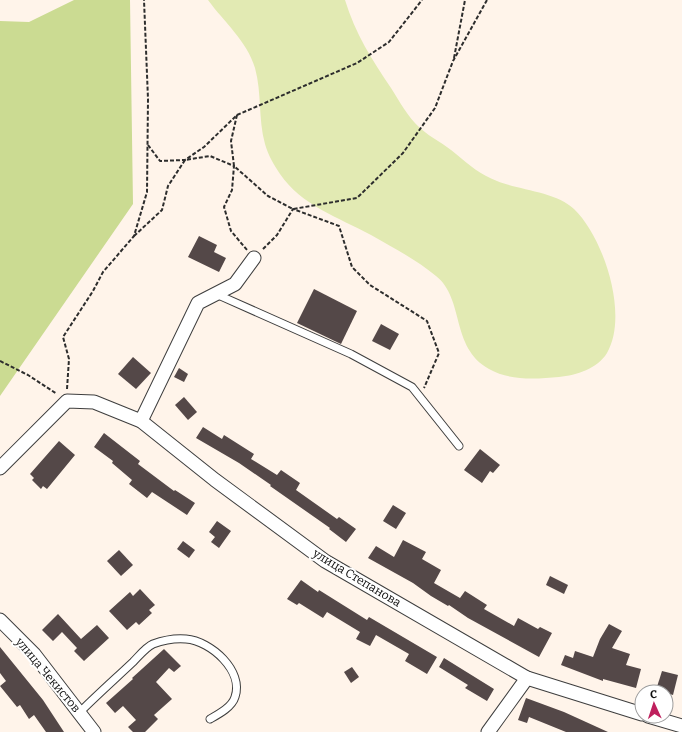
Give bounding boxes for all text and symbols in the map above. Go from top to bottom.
street label: улица Степанова [310,546,404,610]
street label: улица Чекистов [12,634,83,715]
north arrow [634,684,674,724]
text: С [650,688,657,701]

